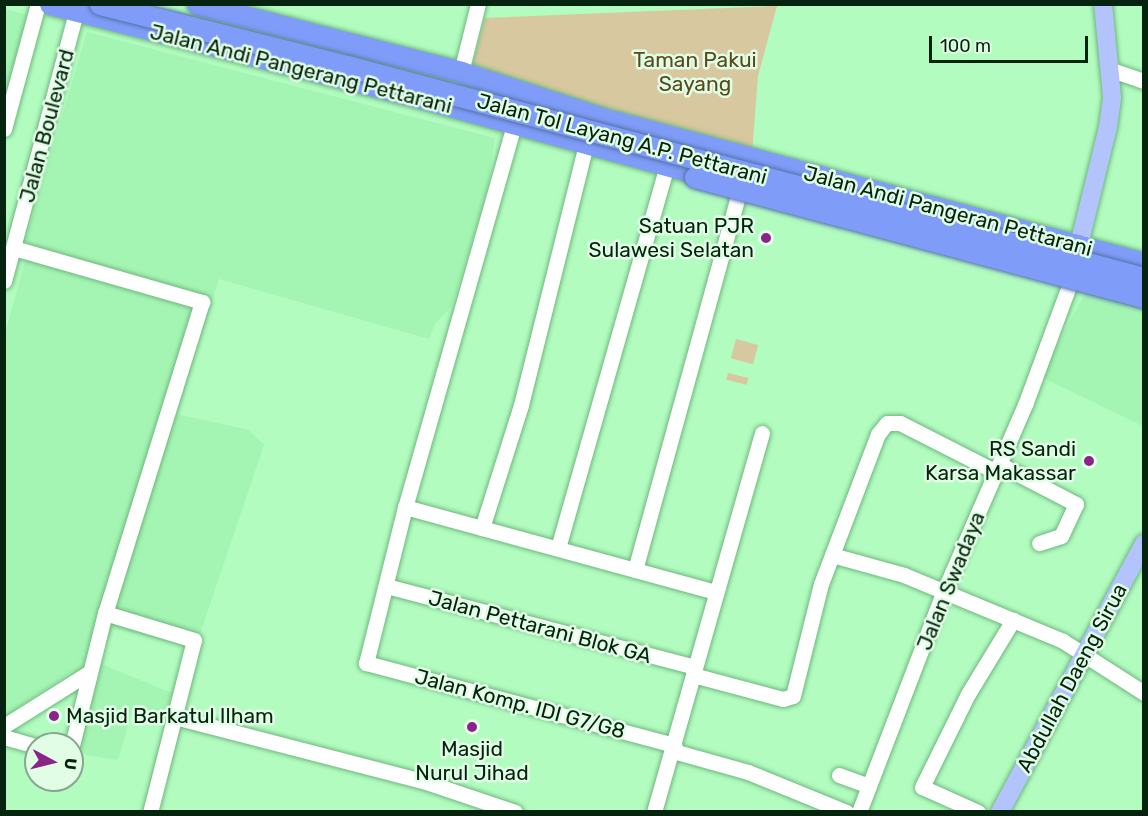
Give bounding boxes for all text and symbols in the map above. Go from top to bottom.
street label: Jalan Andi Pangerang Pettarani [147,19,455,119]
scale bar [932,24,1091,62]
text: 100 m [940,35,991,57]
street label: Jalan Boulevard [14,47,80,205]
park label: Taman Pakui Sayang [633,47,757,97]
street label: Jalan Tol Layang A.P. Pettarani [474,88,770,190]
street label: Jalan Andi Pangeran Pettarani [801,160,1095,262]
place label: Satuan PJR Sulawesi Selatan [588,213,754,263]
marker: Satuan PJR Sulawesi Selatan [759,231,773,245]
place label: RS Sandi Karsa Makassar [925,436,1076,486]
marker: RS Sandi Karsa Makassar [1080,452,1098,470]
street label: Jalan Swadaya [912,508,990,654]
street label: Abdullah Daeng Sirua [1012,579,1132,777]
street label: Jalan Pettarani Blok GA [426,585,654,669]
street label: Jalan Komp. IDI G7/G8 [412,664,628,744]
place label: Masjid Barkatul Ilham [66,703,274,729]
marker: Masjid Barkatul Ilham [47,709,61,723]
marker: Masjid Nurul Jihad [465,720,479,734]
north arrow [24,732,84,792]
place label: Masjid Nurul Jihad [415,736,529,786]
text: U [60,757,81,771]

